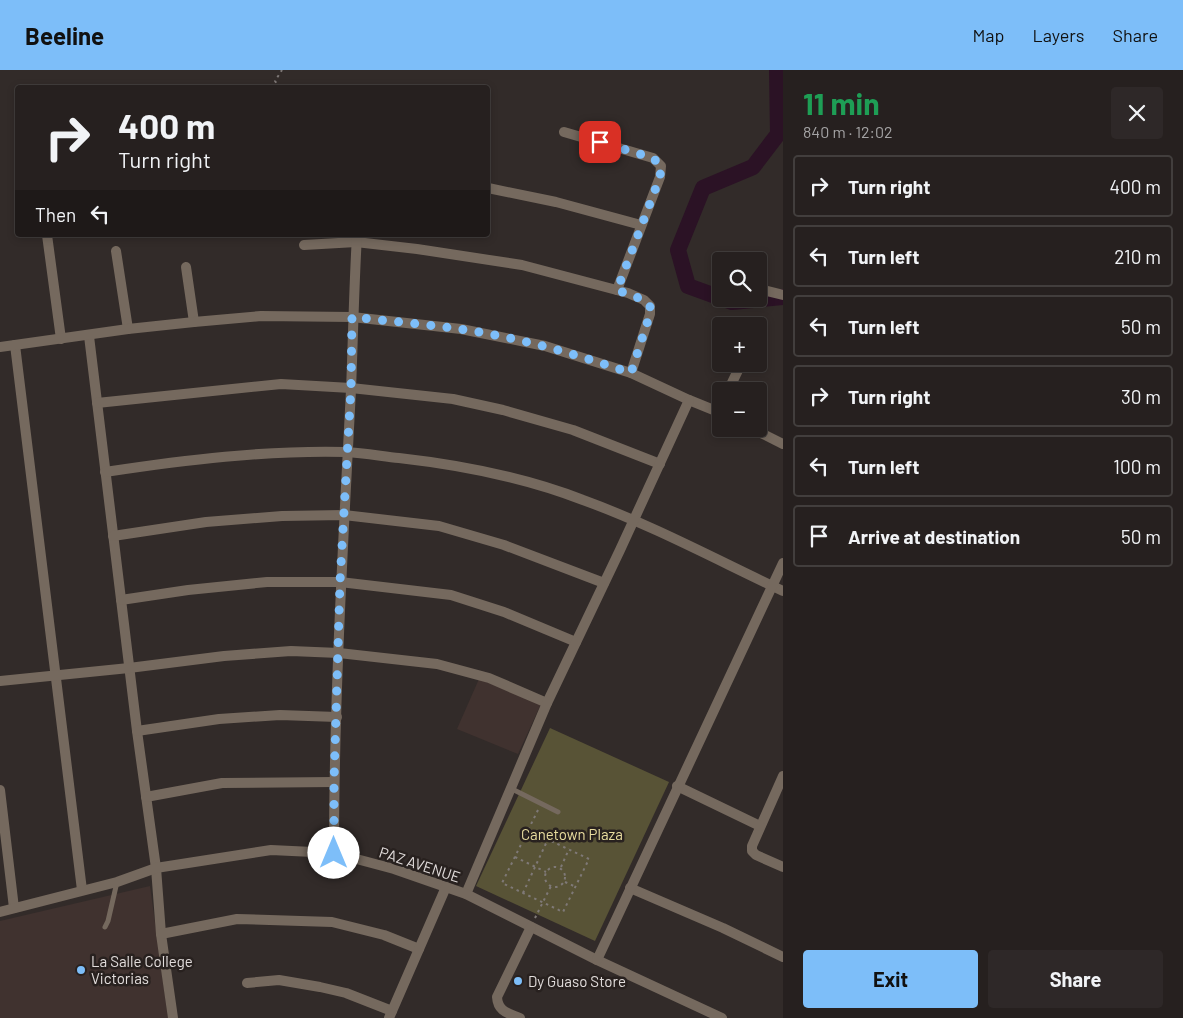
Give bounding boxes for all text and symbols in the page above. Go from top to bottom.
text: Beeline [25,21,104,50]
text: Map [972,24,1004,46]
text: Layers [1032,24,1085,46]
text: Share [1113,24,1158,46]
text: 11 min [803,85,880,121]
button: close [1111,87,1163,139]
text: 400 m [118,104,215,146]
icon: right [35,105,100,170]
pin [579,121,621,163]
text: 840 m · 12:02 [803,122,893,141]
icon: arrive [586,128,614,156]
text: Turn right [118,146,211,172]
icon: right [805,172,833,200]
text: Turn right [848,175,930,198]
text: 400 m [1110,175,1161,198]
icon: left [86,200,114,228]
text: Then [35,203,76,226]
icon: left [805,242,833,270]
text: Turn left [848,245,919,268]
text: 210 m [1114,245,1161,268]
map controls [712,252,767,437]
button: search [712,252,767,307]
icon: left [805,312,833,340]
text: Turn left [848,315,919,338]
text: 50 m [1121,315,1161,338]
button: + [712,317,767,372]
button: − [712,382,767,437]
icon: right [805,382,833,410]
text: Turn right [848,385,930,408]
text: 30 m [1121,385,1161,408]
icon: left [805,452,833,480]
text: Turn left [848,455,919,478]
text: 100 m [1113,455,1161,478]
icon: arrive [805,522,833,550]
text: Arrive at destination [848,525,1020,548]
text: 50 m [1121,525,1161,548]
park label: Canetown Plaza [521,825,623,843]
position arrow [307,826,359,878]
street label: PAZ AVENUE [377,842,463,886]
button: Exit [803,950,978,1008]
button: Share [988,950,1163,1008]
place label: La Salle College Victorias [91,952,193,987]
marker: La Salle College Victorias [75,964,87,976]
place label: Dy Guaso Store [528,972,626,990]
marker: Dy Guaso Store [512,975,524,987]

